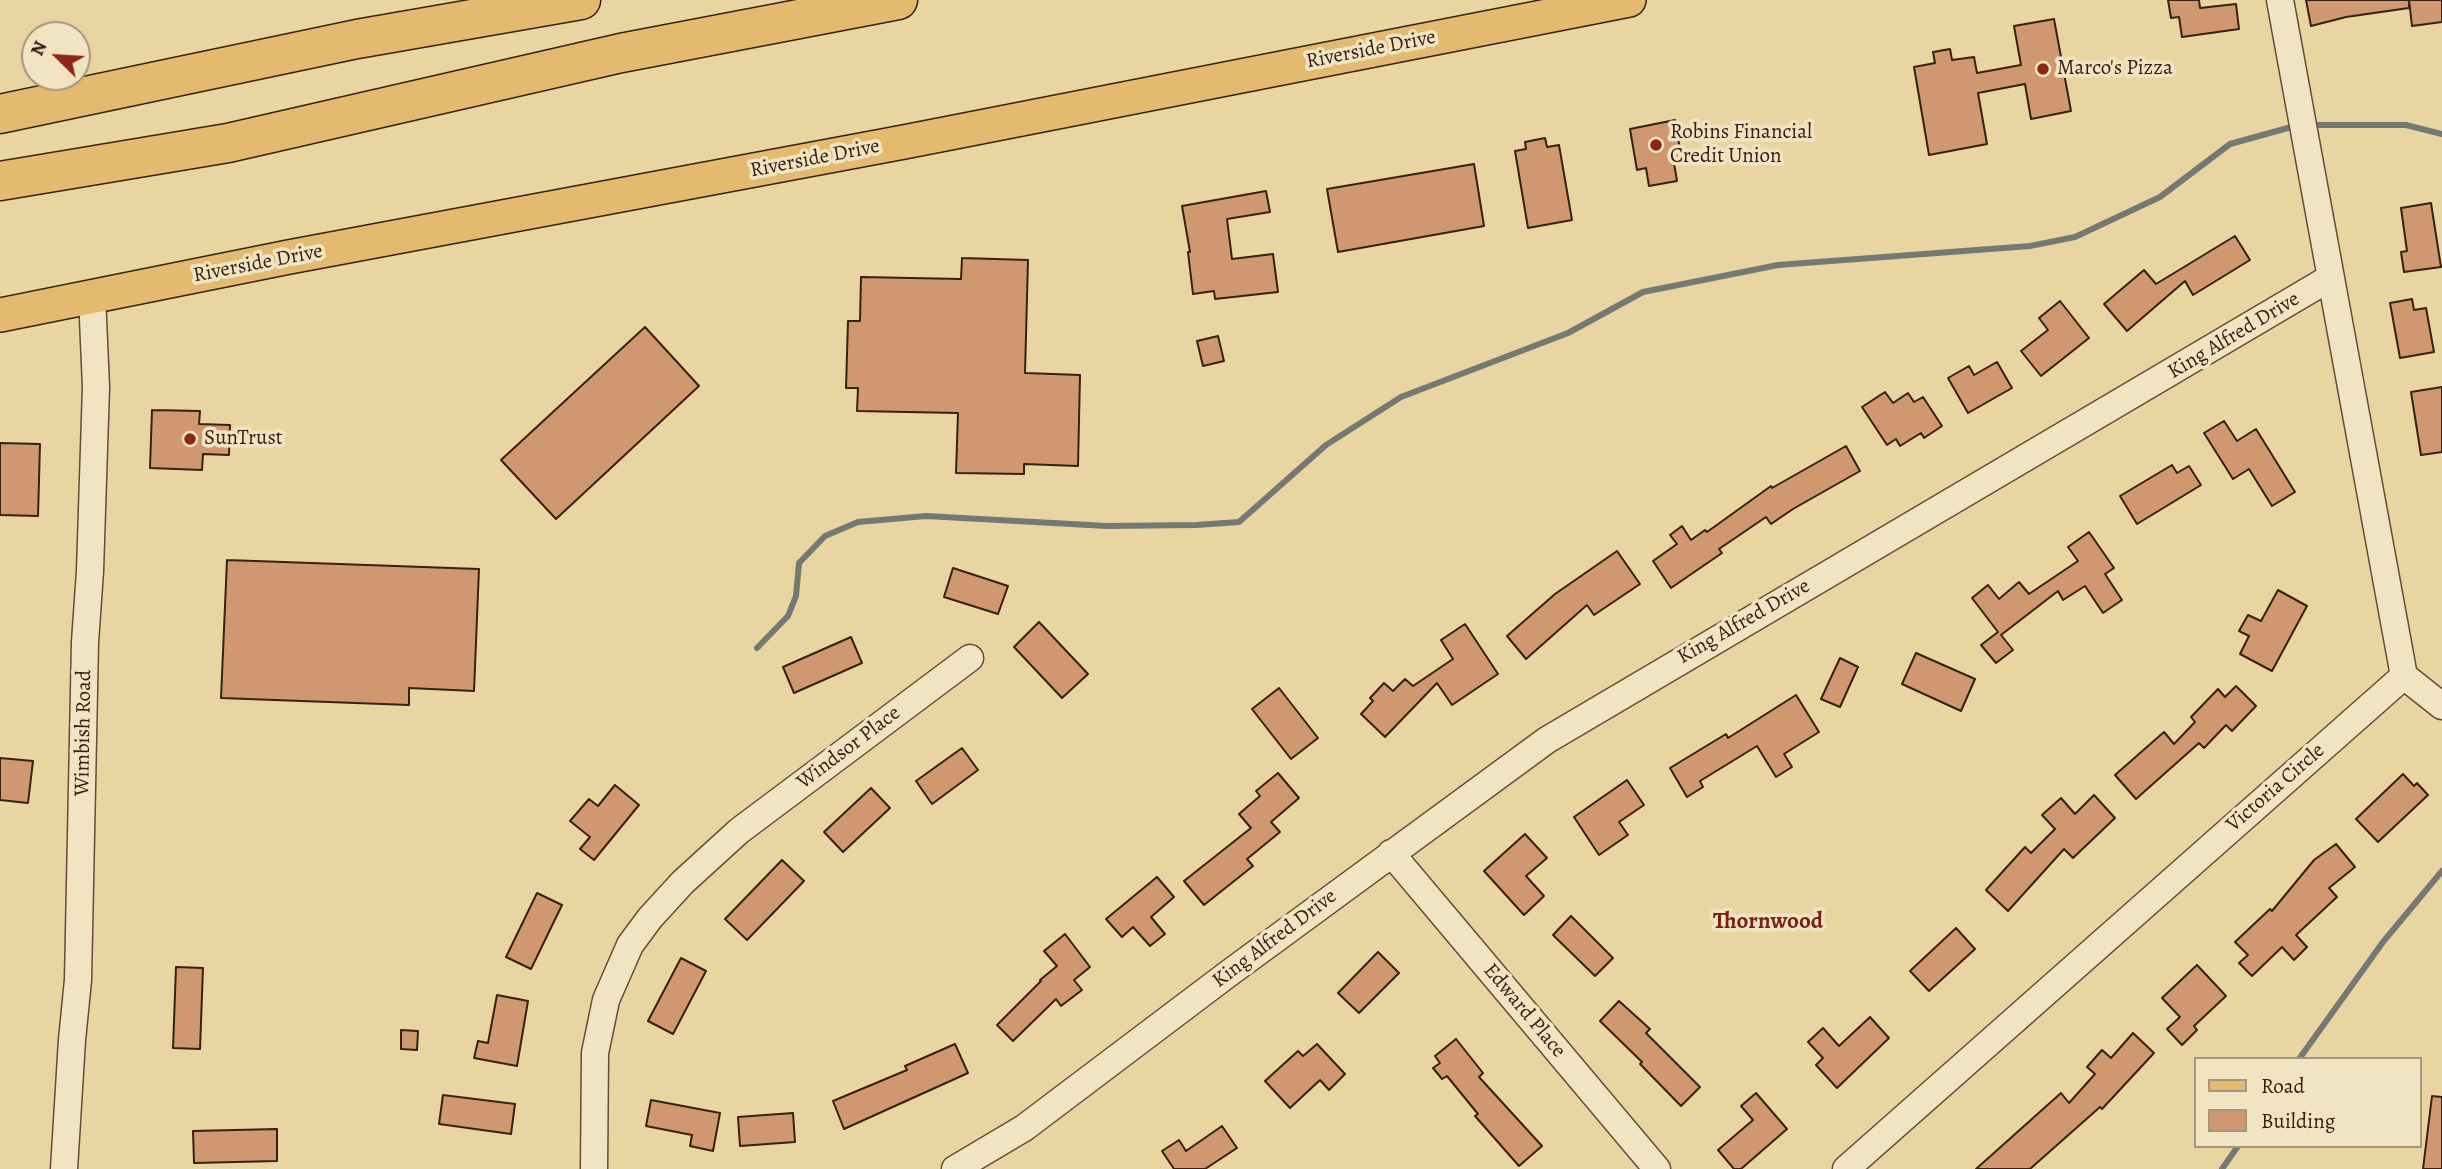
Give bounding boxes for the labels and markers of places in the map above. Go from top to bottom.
place label: Marco's Pizza [2057,56,2173,82]
marker: Marco's Pizza [2035,61,2051,77]
place label: Robins Financial Credit Union [1670,120,1812,170]
marker: Robins Financial Credit Union [1648,137,1664,153]
place label: SunTrust [204,426,283,452]
marker: SunTrust [182,431,198,447]

